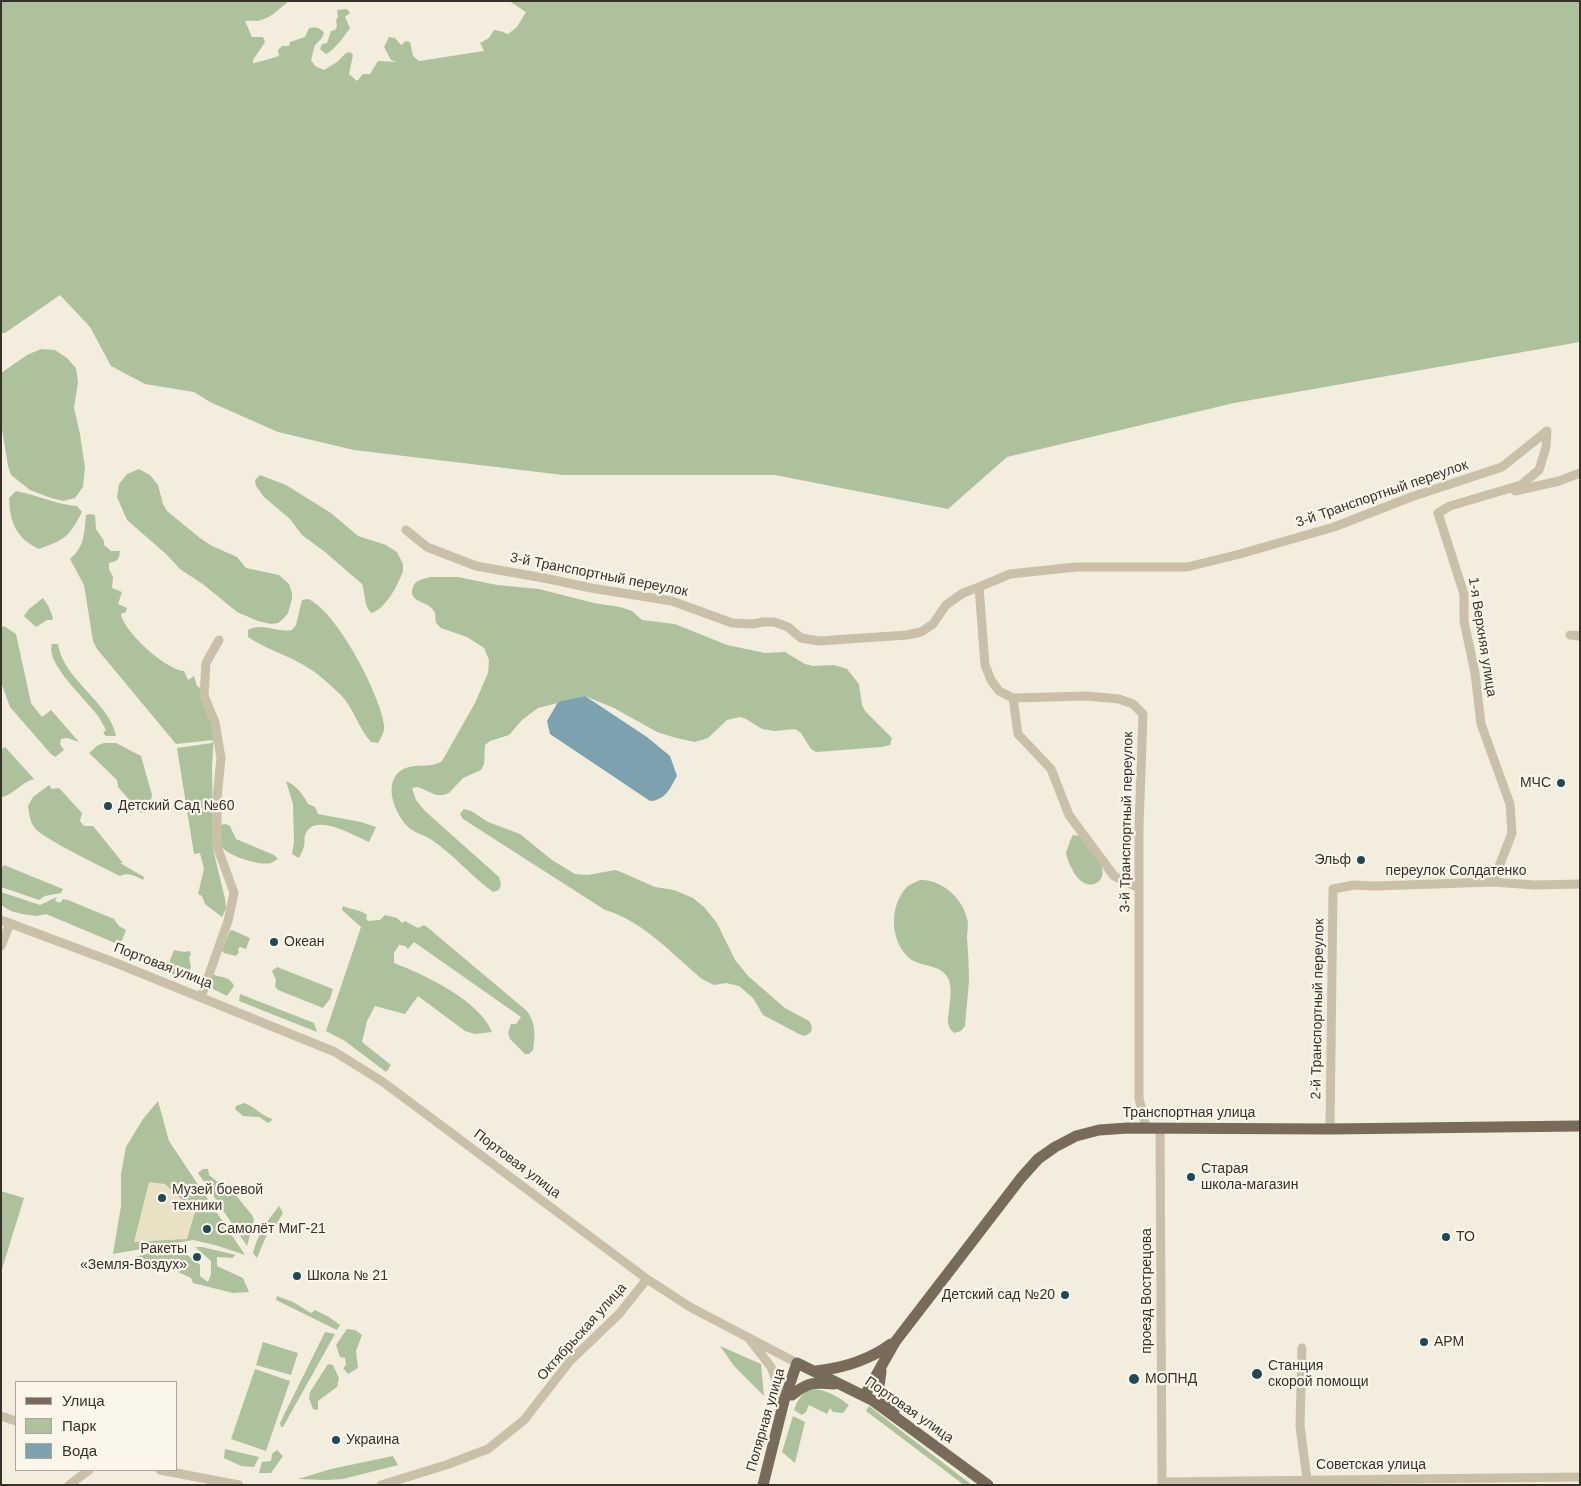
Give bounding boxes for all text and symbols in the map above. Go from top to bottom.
street label: 3-й Транспортный переулок [1294,457,1470,531]
street label: 3-й Транспортный переулок [509,550,689,600]
street label: 1-я Верхняя улица [1464,576,1500,698]
street label: 3-й Транспортный переулок [1117,732,1137,912]
place label: МЧС [1520,775,1551,791]
marker: МЧС [1555,777,1567,789]
place label: Детский Сад №60 [118,798,234,814]
marker: Детский Сад №60 [102,800,114,812]
place label: Эльф [1314,852,1351,868]
marker: Эльф [1355,854,1367,866]
street label: переулок Солдатенко [1386,863,1526,879]
street label: 2-й Транспортный переулок [1308,919,1328,1099]
place label: Океан [284,934,324,950]
marker: Океан [268,936,280,948]
street label: Портовая улица [111,939,215,993]
street label: Транспортная улица [1123,1105,1255,1121]
street label: Портовая улица [470,1126,564,1202]
place label: Старая школа-магазин [1201,1161,1298,1194]
marker: Старая школа-магазин [1185,1171,1197,1183]
place label: Музей боевой техники [172,1182,263,1214]
marker: Музей боевой техники [156,1192,168,1204]
place label: Самолёт МиГ-21 [217,1221,326,1237]
marker: Самолёт МиГ-21 [201,1223,213,1235]
street label: проезд Вострецова [1139,1228,1155,1354]
place label: ТО [1456,1229,1475,1245]
marker: ТО [1440,1231,1452,1243]
place label: Ракеты «Земля-Воздух» [80,1241,187,1274]
marker: Ракеты «Земля-Воздух» [191,1251,203,1263]
place label: Школа № 21 [307,1268,388,1284]
marker: Школа № 21 [291,1270,303,1282]
street label: Октябрьская улица [534,1280,630,1384]
place label: Детский сад №20 [942,1287,1055,1303]
marker: Детский сад №20 [1059,1289,1071,1301]
place label: АРМ [1434,1334,1464,1350]
marker: АРМ [1418,1336,1430,1348]
place label: Станция скорой помощи [1268,1358,1368,1390]
street label: Полярная улица [743,1366,789,1474]
marker: Станция скорой помощи [1250,1367,1264,1381]
place label: МОПНД [1145,1371,1197,1387]
marker: МОПНД [1127,1372,1141,1386]
street label: Портовая улица [861,1373,957,1447]
legend [15,1381,178,1471]
text: Улица [62,1392,105,1409]
text: Парк [62,1417,96,1434]
place label: Украина [346,1432,399,1448]
marker: Украина [330,1434,342,1446]
text: Вода [62,1442,97,1459]
street label: Советская улица [1316,1457,1426,1473]

